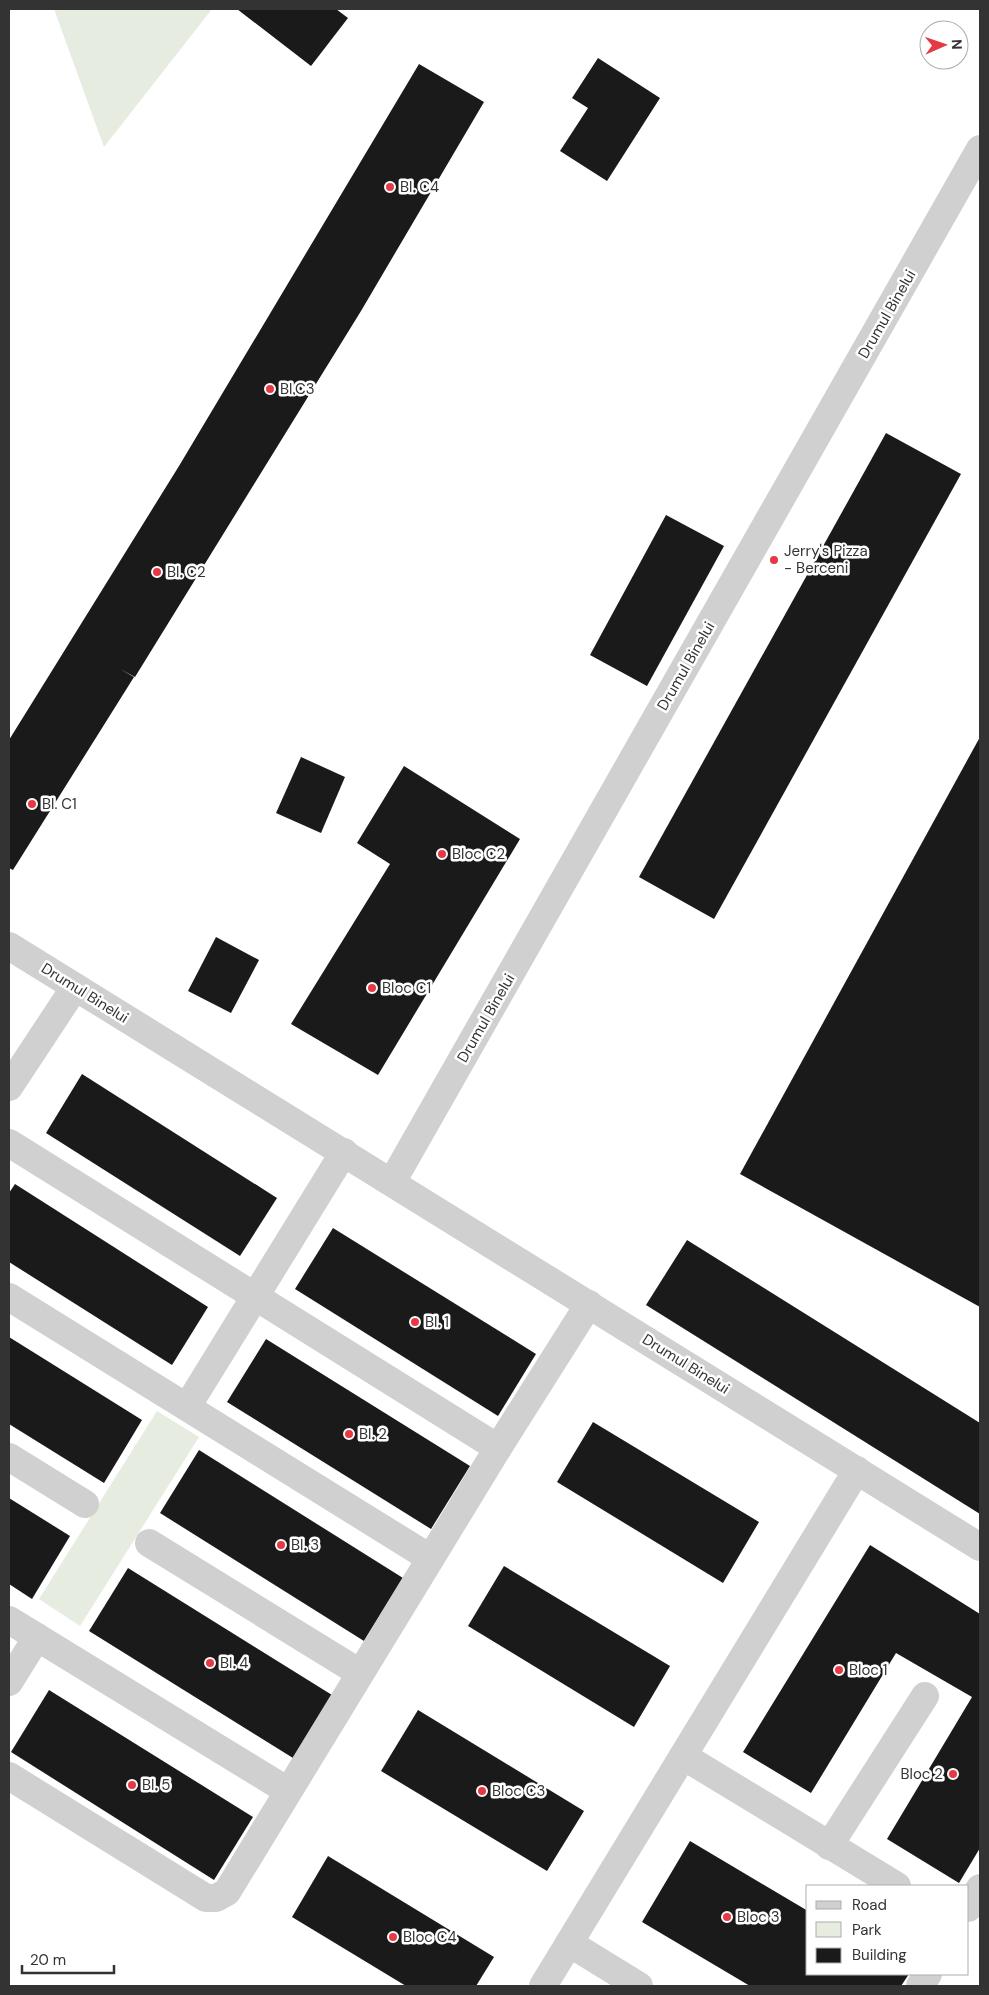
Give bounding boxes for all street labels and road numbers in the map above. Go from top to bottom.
street label: Drumul Binelui [854,266,920,362]
street label: Drumul Binelui [653,618,719,714]
street label: Drumul Binelui [38,958,132,1028]
street label: Drumul Binelui [453,970,519,1066]
street label: Drumul Binelui [639,1329,733,1399]

